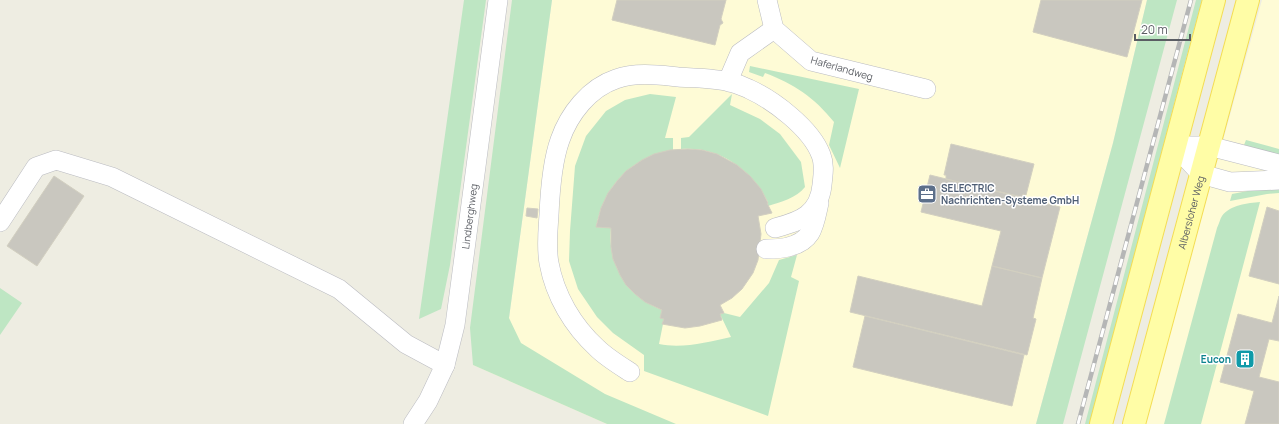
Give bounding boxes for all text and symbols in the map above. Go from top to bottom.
scale bar [1135,16,1190,42]
text: 20 m [1141,21,1168,38]
street label: Haferlandweg [809,52,875,84]
street label: Albersloher Weg [1174,174,1207,251]
place label: SELECTRIC Nachrichten-Systeme GmbH [941,181,1079,207]
street label: Lindberghweg [458,183,481,250]
office icon: SELECTRIC Nachrichten-Systeme GmbH [916,183,938,205]
building icon: Eucon [1234,348,1256,370]
place label: Eucon [1201,352,1231,366]

